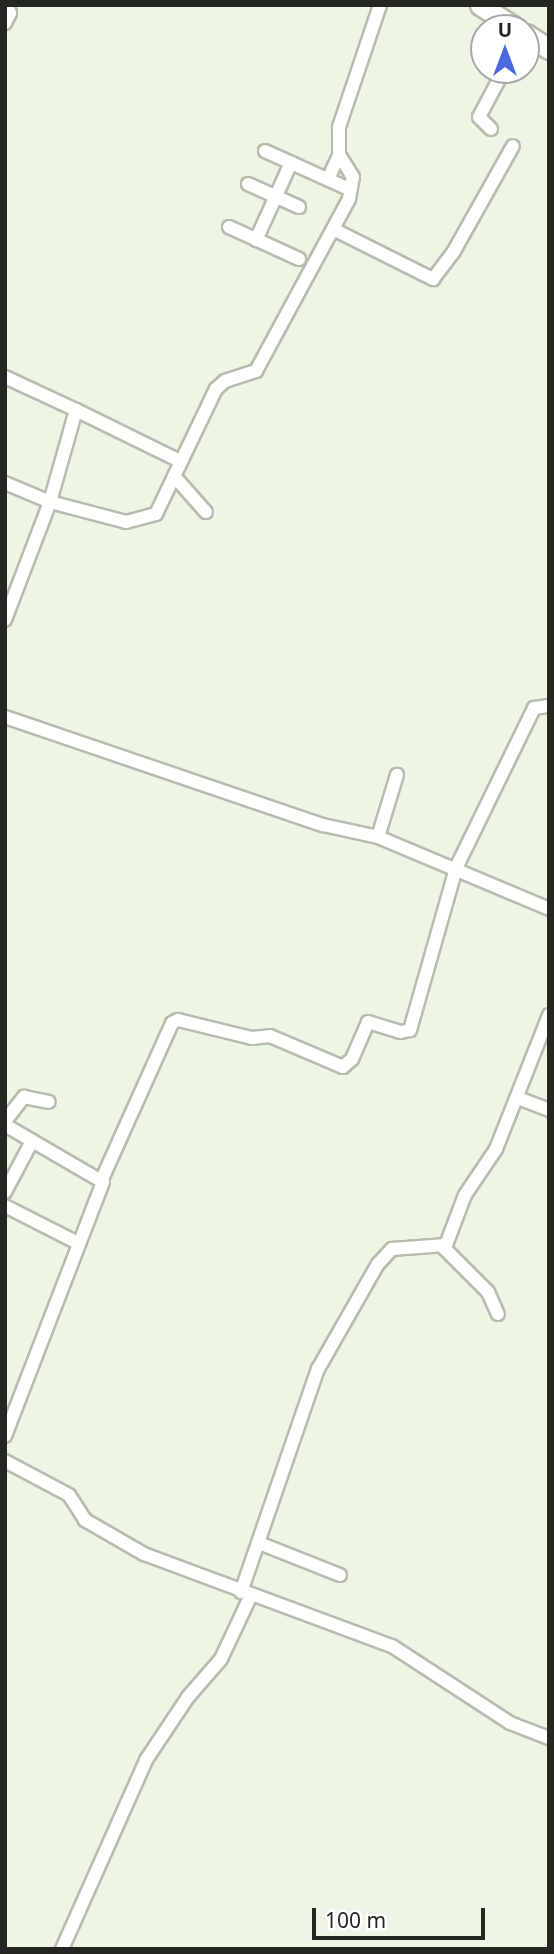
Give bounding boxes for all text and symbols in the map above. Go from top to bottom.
north arrow [470,14,540,84]
text: U [498,17,512,43]
scale bar [316,1895,489,1939]
text: 100 m [325,1906,386,1934]

